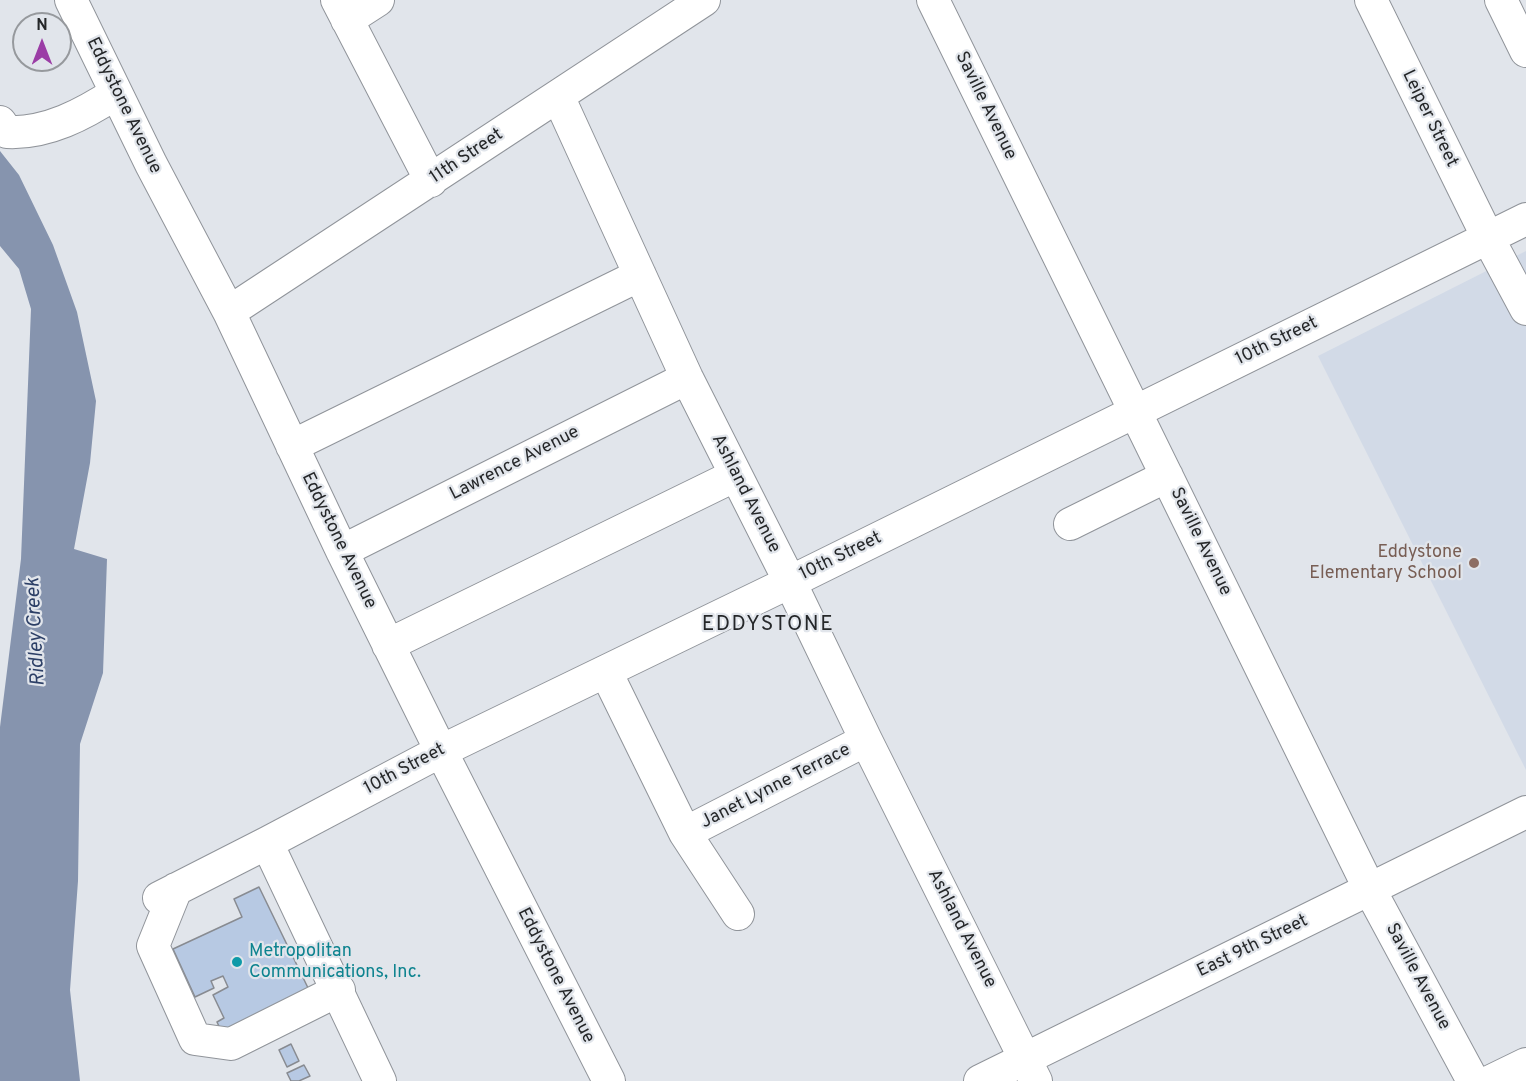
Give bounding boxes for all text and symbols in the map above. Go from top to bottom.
north arrow [12,12,72,72]
text: N [36,16,48,36]
street label: Eddystone Avenue [81,34,165,178]
street label: Saville Avenue [950,48,1020,164]
street label: Leiper Street [1396,67,1462,171]
street label: 11th Street [426,125,508,189]
street label: 10th Street [1232,313,1322,371]
street label: Lawrence Avenue [447,422,583,506]
street label: Ashland Avenue [706,431,784,557]
street label: Eddystone Avenue [296,469,380,613]
street label: Saville Avenue [1165,484,1235,600]
street label: 10th Street [796,528,886,586]
place label: Eddystone Elementary School [1309,542,1462,584]
marker: Eddystone Elementary School [1467,556,1481,570]
water label: Ridley Creek [22,577,52,687]
district label: EDDYSTONE [702,613,834,639]
street label: 10th Street [361,740,449,800]
street label: Janet Lynne Terrace [698,740,854,834]
street label: Ashland Avenue [922,866,1000,992]
street label: Eddystone Avenue [512,905,598,1047]
street label: East 9th Street [1194,911,1312,983]
street label: Saville Avenue [1380,920,1454,1034]
place label: Metropolitan Communications, Inc. [249,941,421,984]
marker: Metropolitan Communications, Inc. [230,955,244,969]

